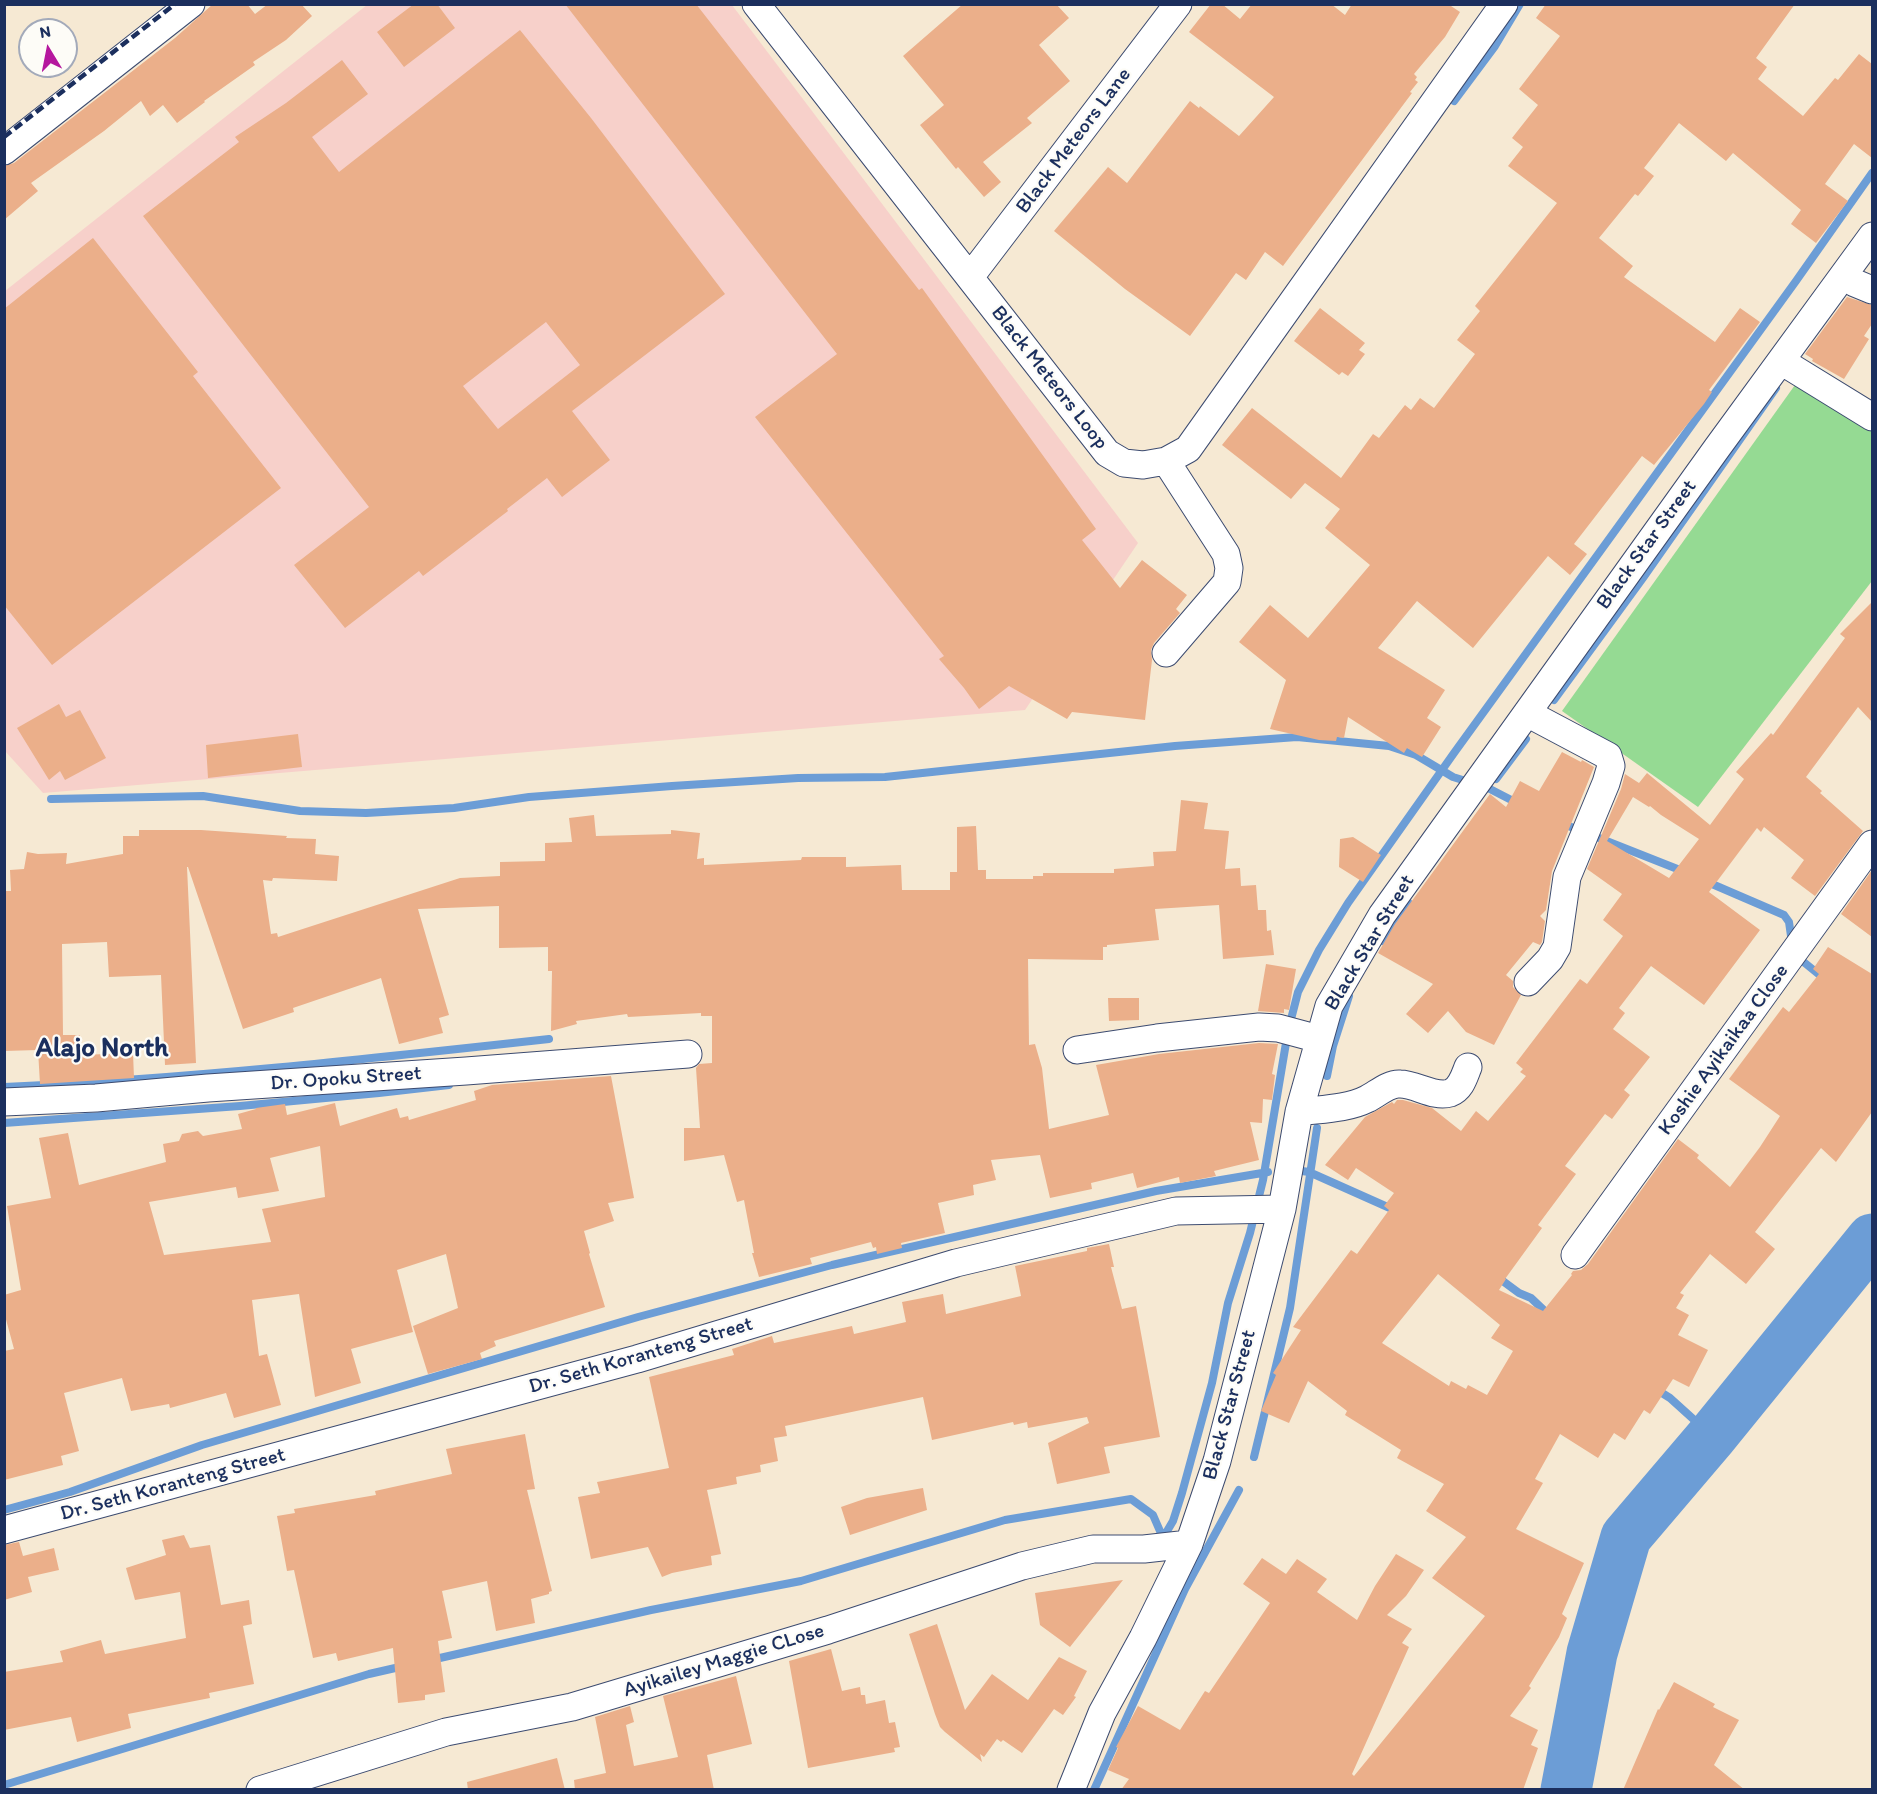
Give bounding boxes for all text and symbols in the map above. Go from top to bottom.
north arrow [18,18,78,78]
text: N [38,21,52,42]
street label: Black Meteors Lane [1011,63,1137,219]
street label: Black Meteors Loop [985,301,1113,455]
street label: Black Star Street [1591,475,1703,615]
street label: Black Star Street [1319,870,1421,1016]
street label: Koshie Ayikaikaa Close [1653,959,1795,1141]
district label: Alajo North [36,1033,168,1065]
street label: Dr. Opoku Street [269,1061,423,1097]
street label: Dr. Seth Koranteng Street [526,1312,756,1400]
street label: Black Star Street [1198,1327,1262,1483]
street label: Dr. Seth Koranteng Street [58,1443,288,1527]
street label: Ayikailey Maggie CLose [621,1618,827,1704]

